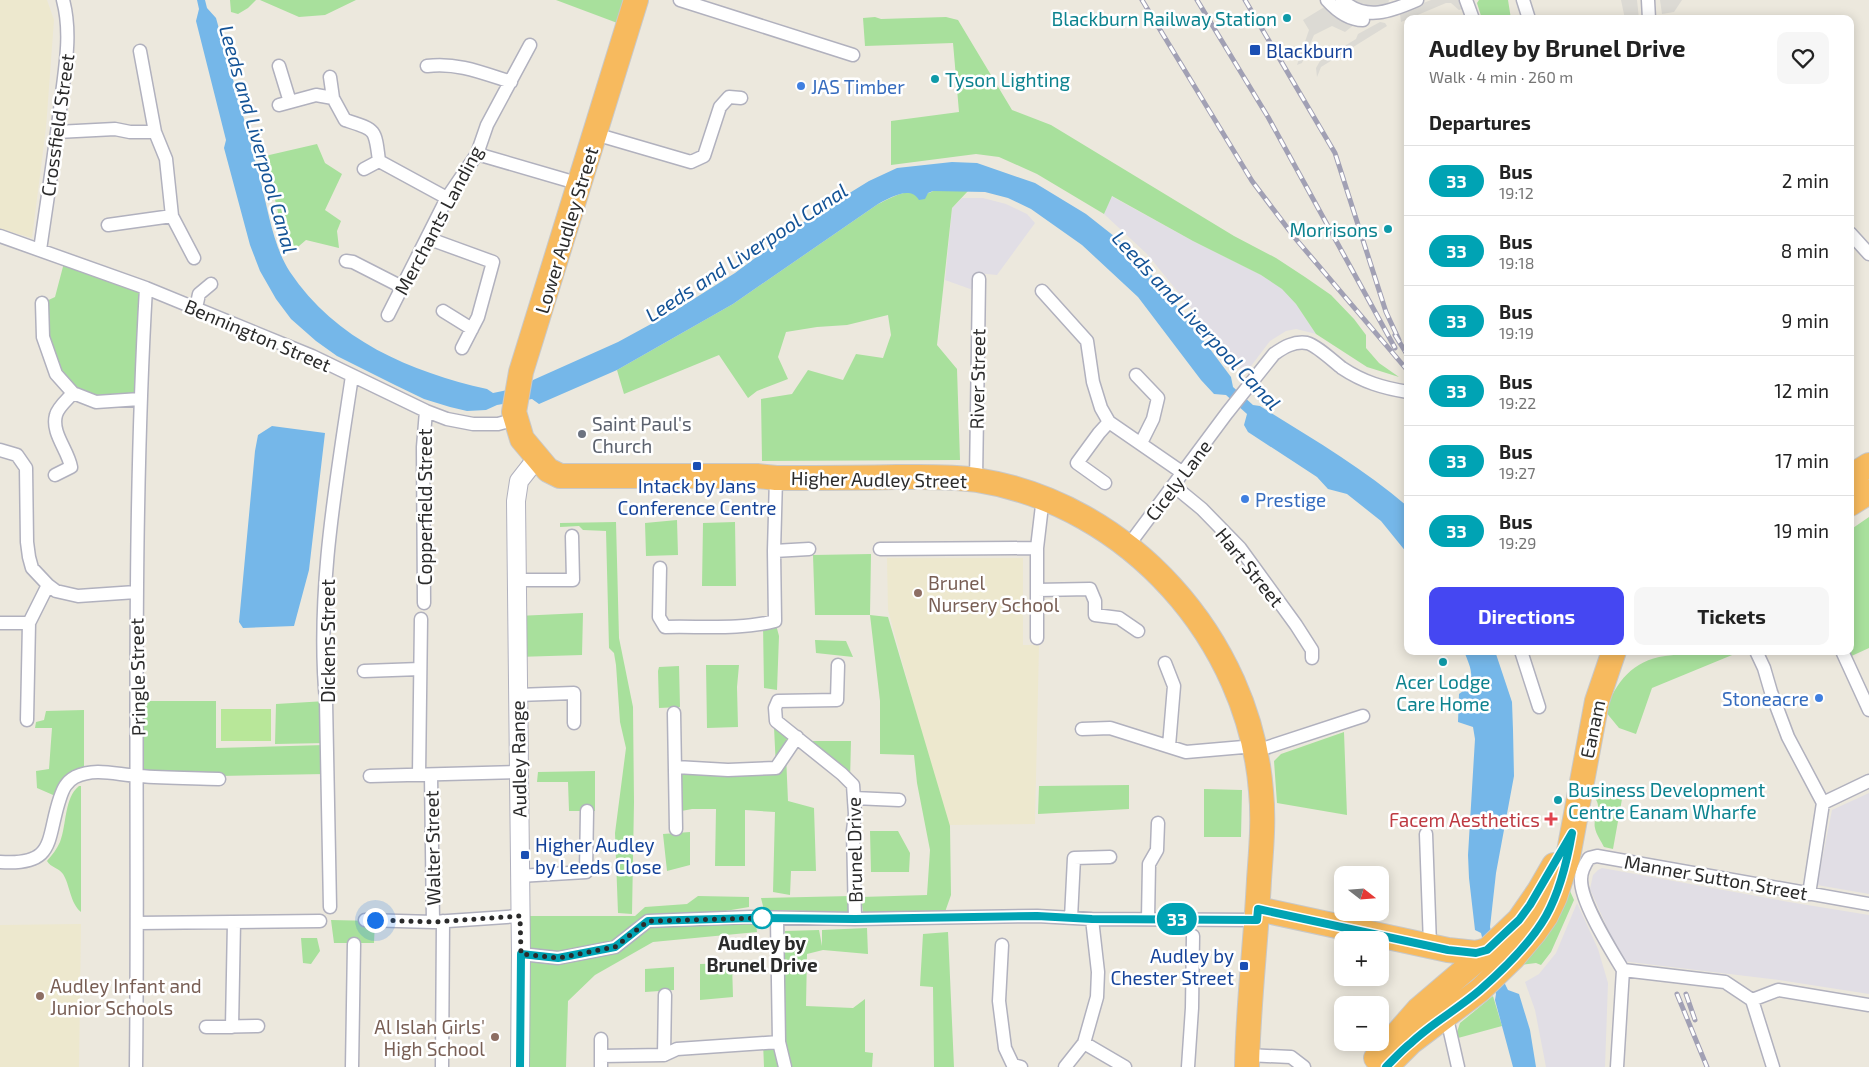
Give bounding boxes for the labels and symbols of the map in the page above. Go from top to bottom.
place label: Blackburn Railway Station [1051,7,1277,30]
marker: Blackburn Railway Station [1281,12,1293,24]
water label: Leeds and Liverpool Canal [215,22,303,256]
place label: Blackburn [1266,39,1353,62]
marker: Blackburn [1248,43,1262,57]
street label: Crossfield Street [36,52,78,198]
place label: Tyson Lighting [945,68,1071,91]
marker: Tyson Lighting [929,73,941,85]
place label: JAS Timber [811,75,905,98]
marker: JAS Timber [795,80,807,92]
street label: Merchants Landing [389,141,487,299]
street label: Lower Audley Street [530,144,602,316]
water label: Leeds and Liverpool Canal [640,178,852,326]
place label: Morrisons [1289,218,1378,241]
marker: Morrisons [1382,223,1394,235]
water label: Leeds and Liverpool Canal [1108,225,1286,415]
street label: Bennington Street [181,294,335,376]
street label: River Street [965,328,989,430]
place label: Saint Paul's Church [592,412,692,457]
marker: Saint Paul's Church [576,428,588,440]
street label: Copperfield Street [413,429,436,585]
street label: Cicely Lane [1140,435,1216,525]
marker: Intack by Jans Conference Centre [691,460,703,472]
street label: Higher Audley Street [791,466,967,492]
place label: Intack by Jans Conference Centre [617,474,777,519]
place label: Prestige [1255,488,1326,511]
marker: Prestige [1239,493,1251,505]
street label: Hart Street [1211,523,1289,611]
place label: Brunel Nursery School [928,571,1060,616]
street label: Dickens Street [316,579,339,703]
marker: Brunel Nursery School [912,587,924,599]
street label: Pringle Street [124,618,150,736]
marker: Acer Lodge Care Home [1437,656,1449,668]
place label: Acer Lodge Care Home [1396,670,1490,715]
place label: Stoneacre [1722,687,1809,710]
marker: Stoneacre [1813,692,1825,704]
street label: Eanam [1575,698,1609,760]
street label: Audley Range [505,700,531,818]
place label: Business Development Centre Eanam Wharfe [1568,778,1765,823]
street label: Walter Street [419,790,445,906]
marker: Business Development Centre Eanam Wharfe [1552,794,1564,806]
street label: Brunel Drive [842,797,866,903]
place label: Facem Aesthetics [1389,808,1540,831]
marker: Facem Aesthetics [1544,812,1558,826]
place label: Higher Audley by Leeds Close [535,833,662,878]
marker: Higher Audley by Leeds Close [519,849,531,861]
street label: Manner Sutton Street [1623,850,1809,904]
north arrow [1334,866,1389,921]
line badge: 33 [1154,903,1200,935]
marker: Audley by Brunel Drive [751,907,773,929]
your location [363,908,388,933]
place label: Audley by Brunel Drive [706,931,818,976]
place label: Audley by Chester Street [1111,944,1234,989]
marker: Audley by Chester Street [1238,960,1250,972]
place label: Audley Infant and Junior Schools [50,974,202,1019]
marker: Audley Infant and Junior Schools [34,990,46,1002]
place label: Al Islah Girls' High School [374,1015,485,1060]
marker: Al Islah Girls' High School [489,1031,501,1043]

